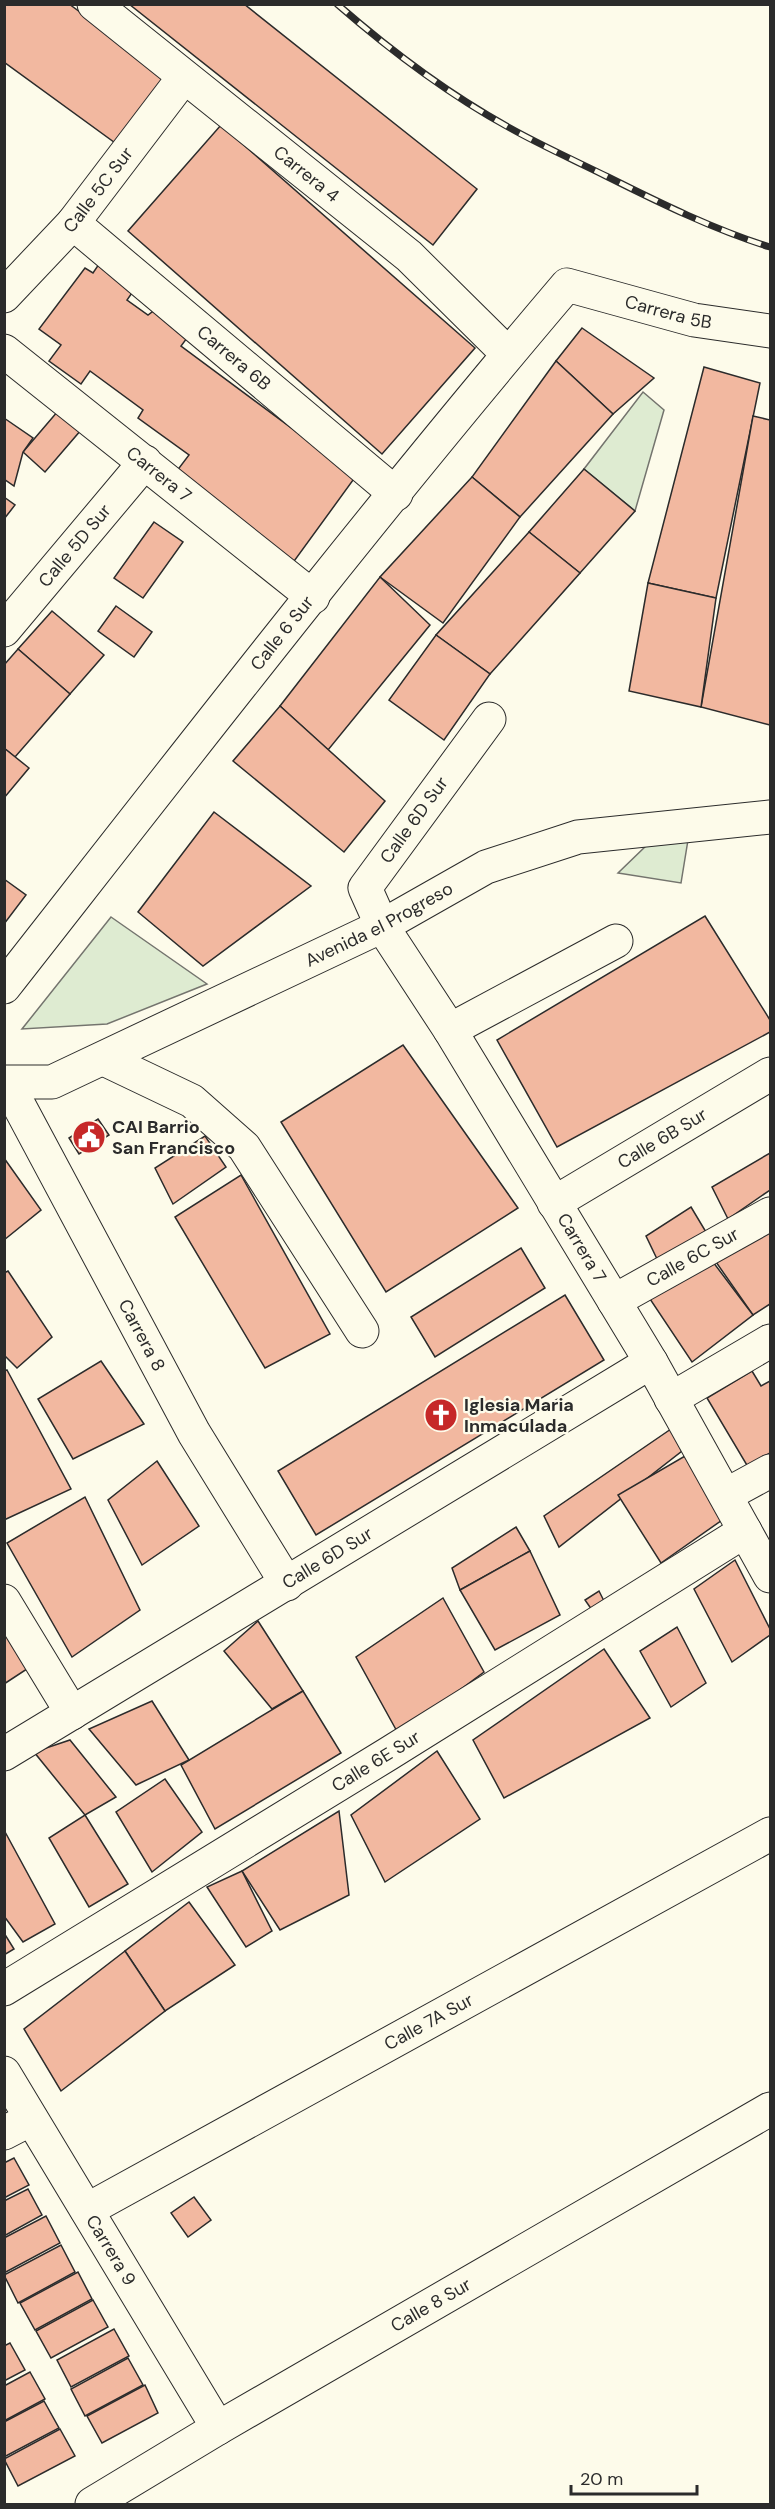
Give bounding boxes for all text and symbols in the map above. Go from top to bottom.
street label: Carrera 4 [268,140,344,208]
street label: Calle 5C Sur [58,142,139,238]
street label: Carrera 5B [622,290,714,334]
street label: Carrera 6B [192,320,276,396]
street label: Carrera 7 [121,441,196,508]
street label: Calle 5D Sur [33,499,117,592]
street label: Calle 6 Sur [245,590,319,676]
street label: Calle 6D Sur [374,772,454,868]
street label: Avenida el Progreso [301,876,457,973]
street label: Calle 6B Sur [613,1102,712,1174]
place label: CAI Barrio San Francisco [112,1115,235,1160]
public building icon: CAI Barrio San Francisco [71,1119,107,1155]
street label: Carrera 7 [552,1209,612,1287]
street label: Calle 6C Sur [642,1222,743,1293]
street label: Carrera 8 [113,1295,171,1375]
place label: Iglesia Maria Inmaculada [464,1393,574,1438]
church icon: Iglesia Maria Inmaculada [423,1397,459,1433]
street label: Calle 6D Sur [278,1521,377,1595]
street label: Calle 6E Sur [327,1725,425,1798]
street label: Calle 7A Sur [380,1988,478,2056]
street label: Carrera 9 [80,2210,141,2290]
street label: Calle 8 Sur [386,2272,476,2338]
scale bar [571,2458,697,2496]
text: 20 m [580,2467,623,2491]

